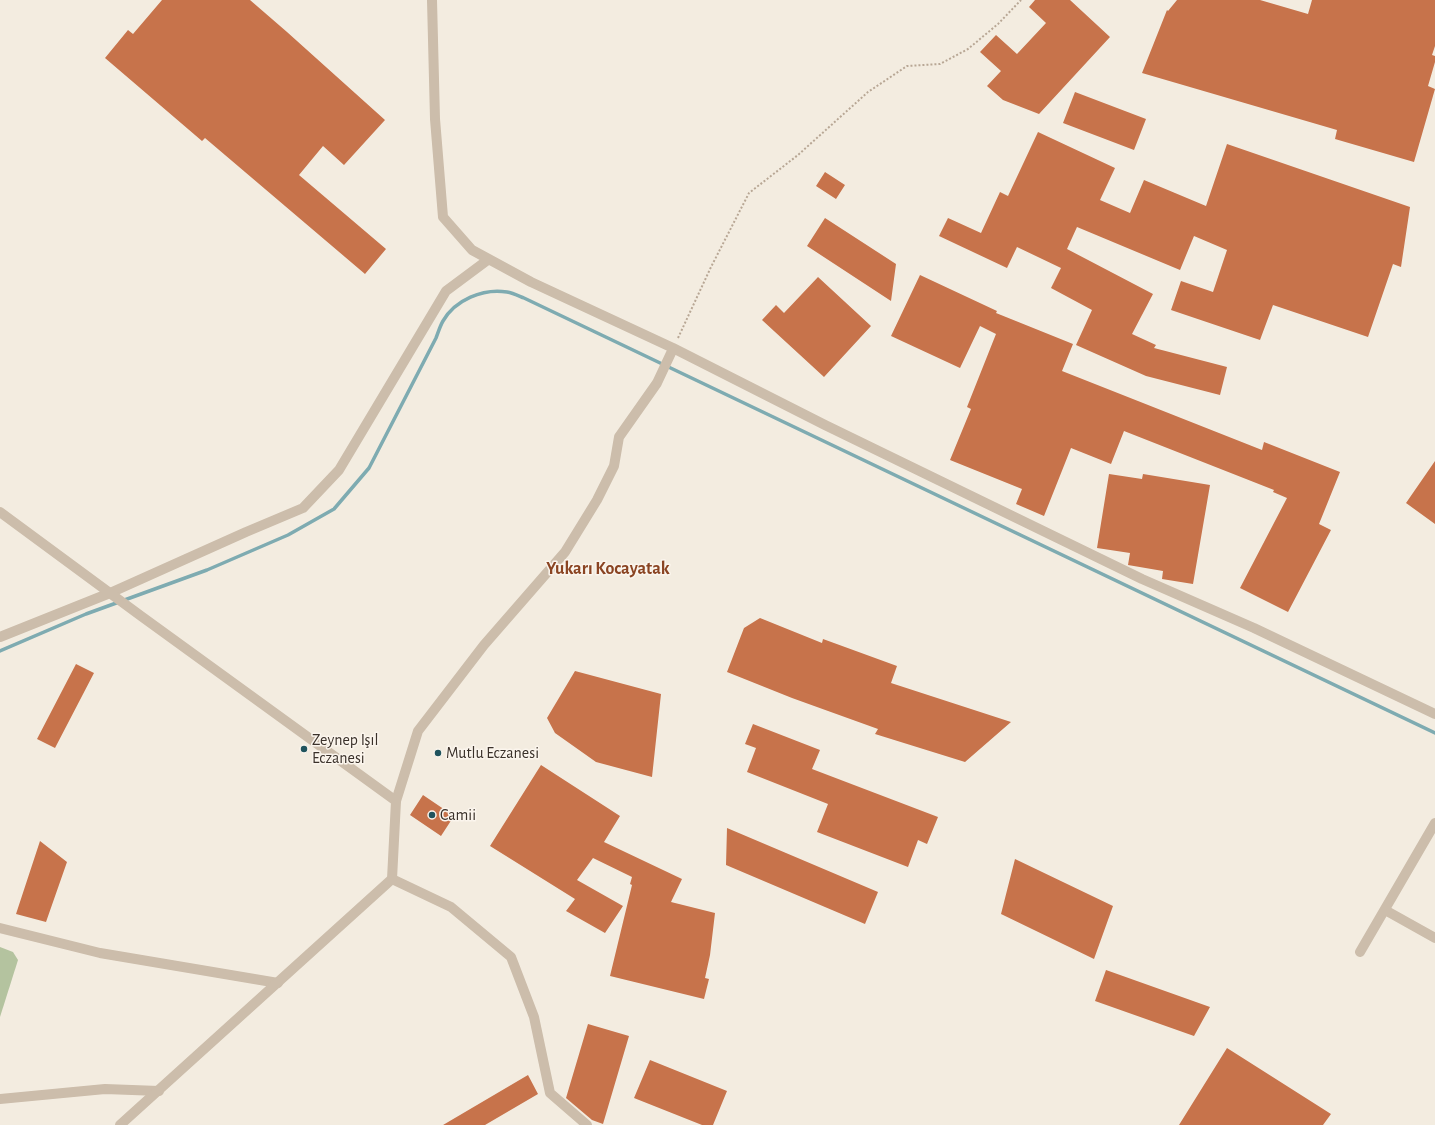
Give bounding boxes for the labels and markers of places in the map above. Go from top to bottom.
place label: Zeynep Işıl Eczanesi [312,730,378,768]
place label: Mutlu Eczanesi [446,743,539,763]
marker: Zeynep Işıl Eczanesi [299,744,309,754]
marker: Mutlu Eczanesi [433,748,443,758]
place label: Camii [440,805,476,825]
marker: Camii [427,810,437,820]

